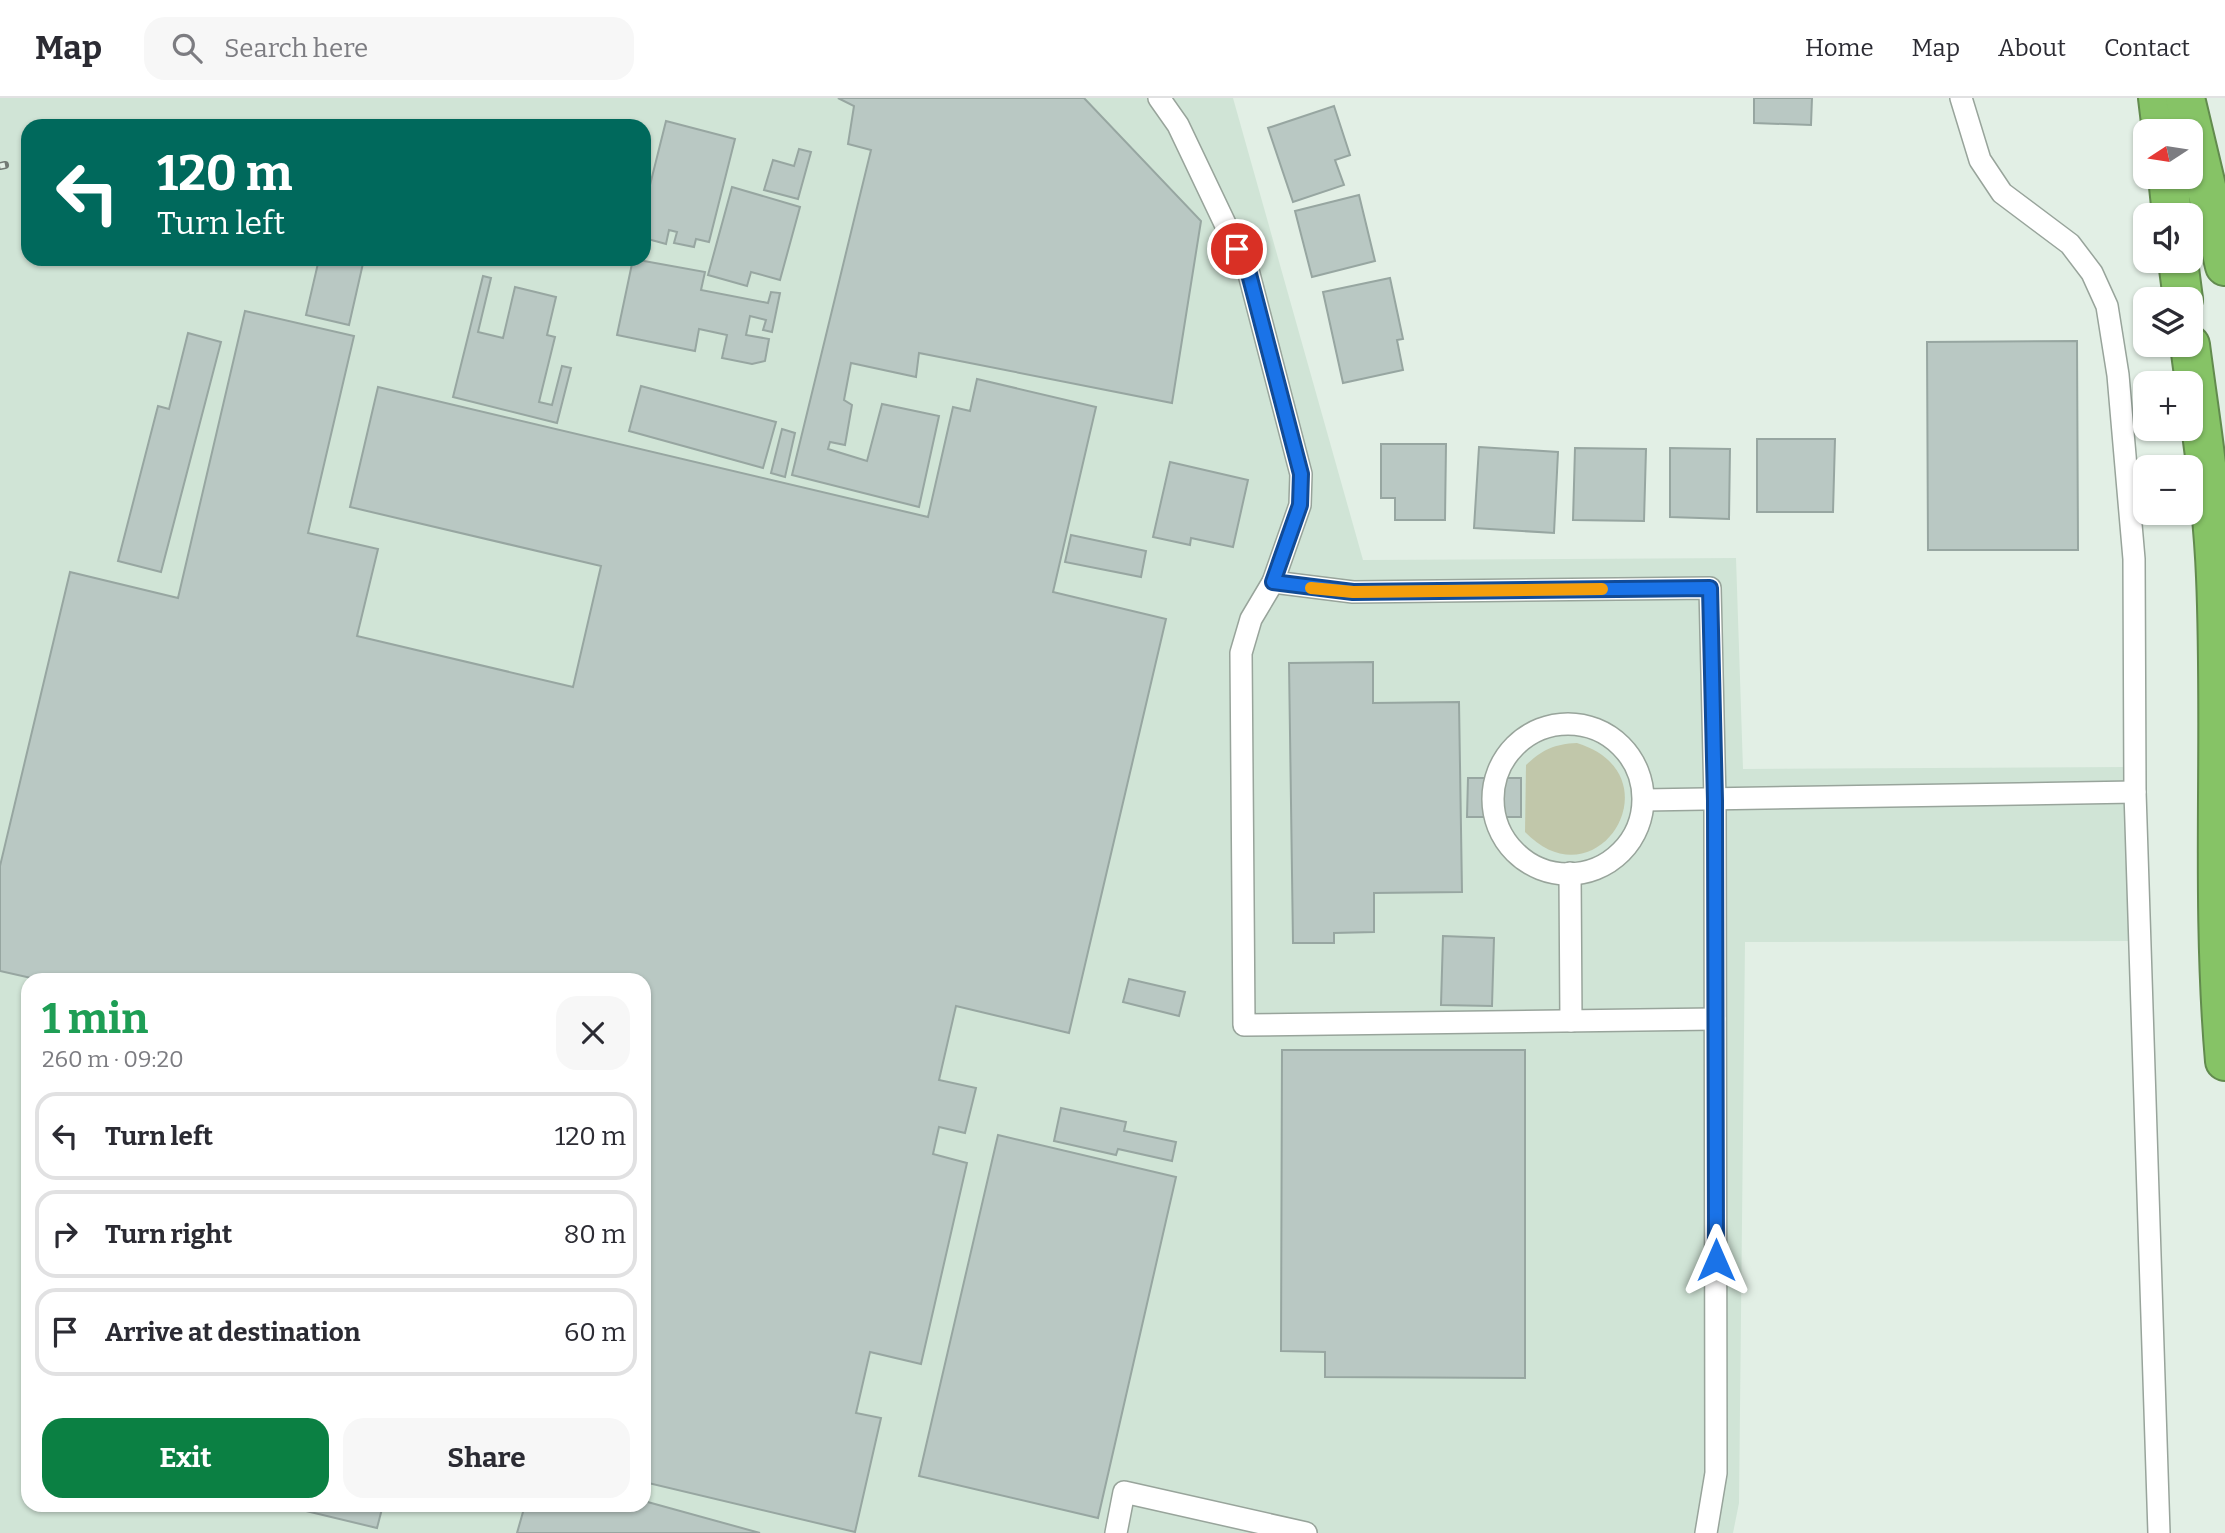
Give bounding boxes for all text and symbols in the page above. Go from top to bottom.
search box [144,17,634,80]
text: Map [35,28,102,68]
icon: search [168,29,206,67]
text: Search here [224,33,368,64]
text: Home [1805,34,1874,62]
text: Map [1912,34,1960,62]
text: About [1998,34,2066,62]
text: Contact [2104,34,2190,62]
north arrow [2133,119,2203,189]
map controls [2133,119,2203,525]
text: 120 m [157,144,292,203]
icon: left [42,147,133,238]
button: sound [2133,203,2203,273]
text: Turn left [157,204,285,242]
pin [1207,219,1267,279]
icon: arrive [1218,230,1256,268]
button: layers [2133,287,2203,357]
button: + [2133,371,2203,441]
button: − [2133,455,2203,525]
text: 1 min [42,994,148,1044]
button: close [556,996,630,1070]
text: 260 m · 09:20 [42,1045,184,1073]
icon: left [46,1117,84,1155]
text: Turn left [105,1121,213,1152]
text: 120 m [555,1121,626,1152]
icon: right [46,1215,84,1253]
text: Turn right [105,1219,232,1250]
text: 80 m [564,1219,626,1250]
position arrow [1679,1223,1753,1297]
icon: arrive [46,1313,84,1351]
text: Arrive at destination [105,1317,360,1348]
text: 60 m [564,1317,626,1348]
button: Exit [42,1418,329,1498]
button: Share [343,1418,630,1498]

